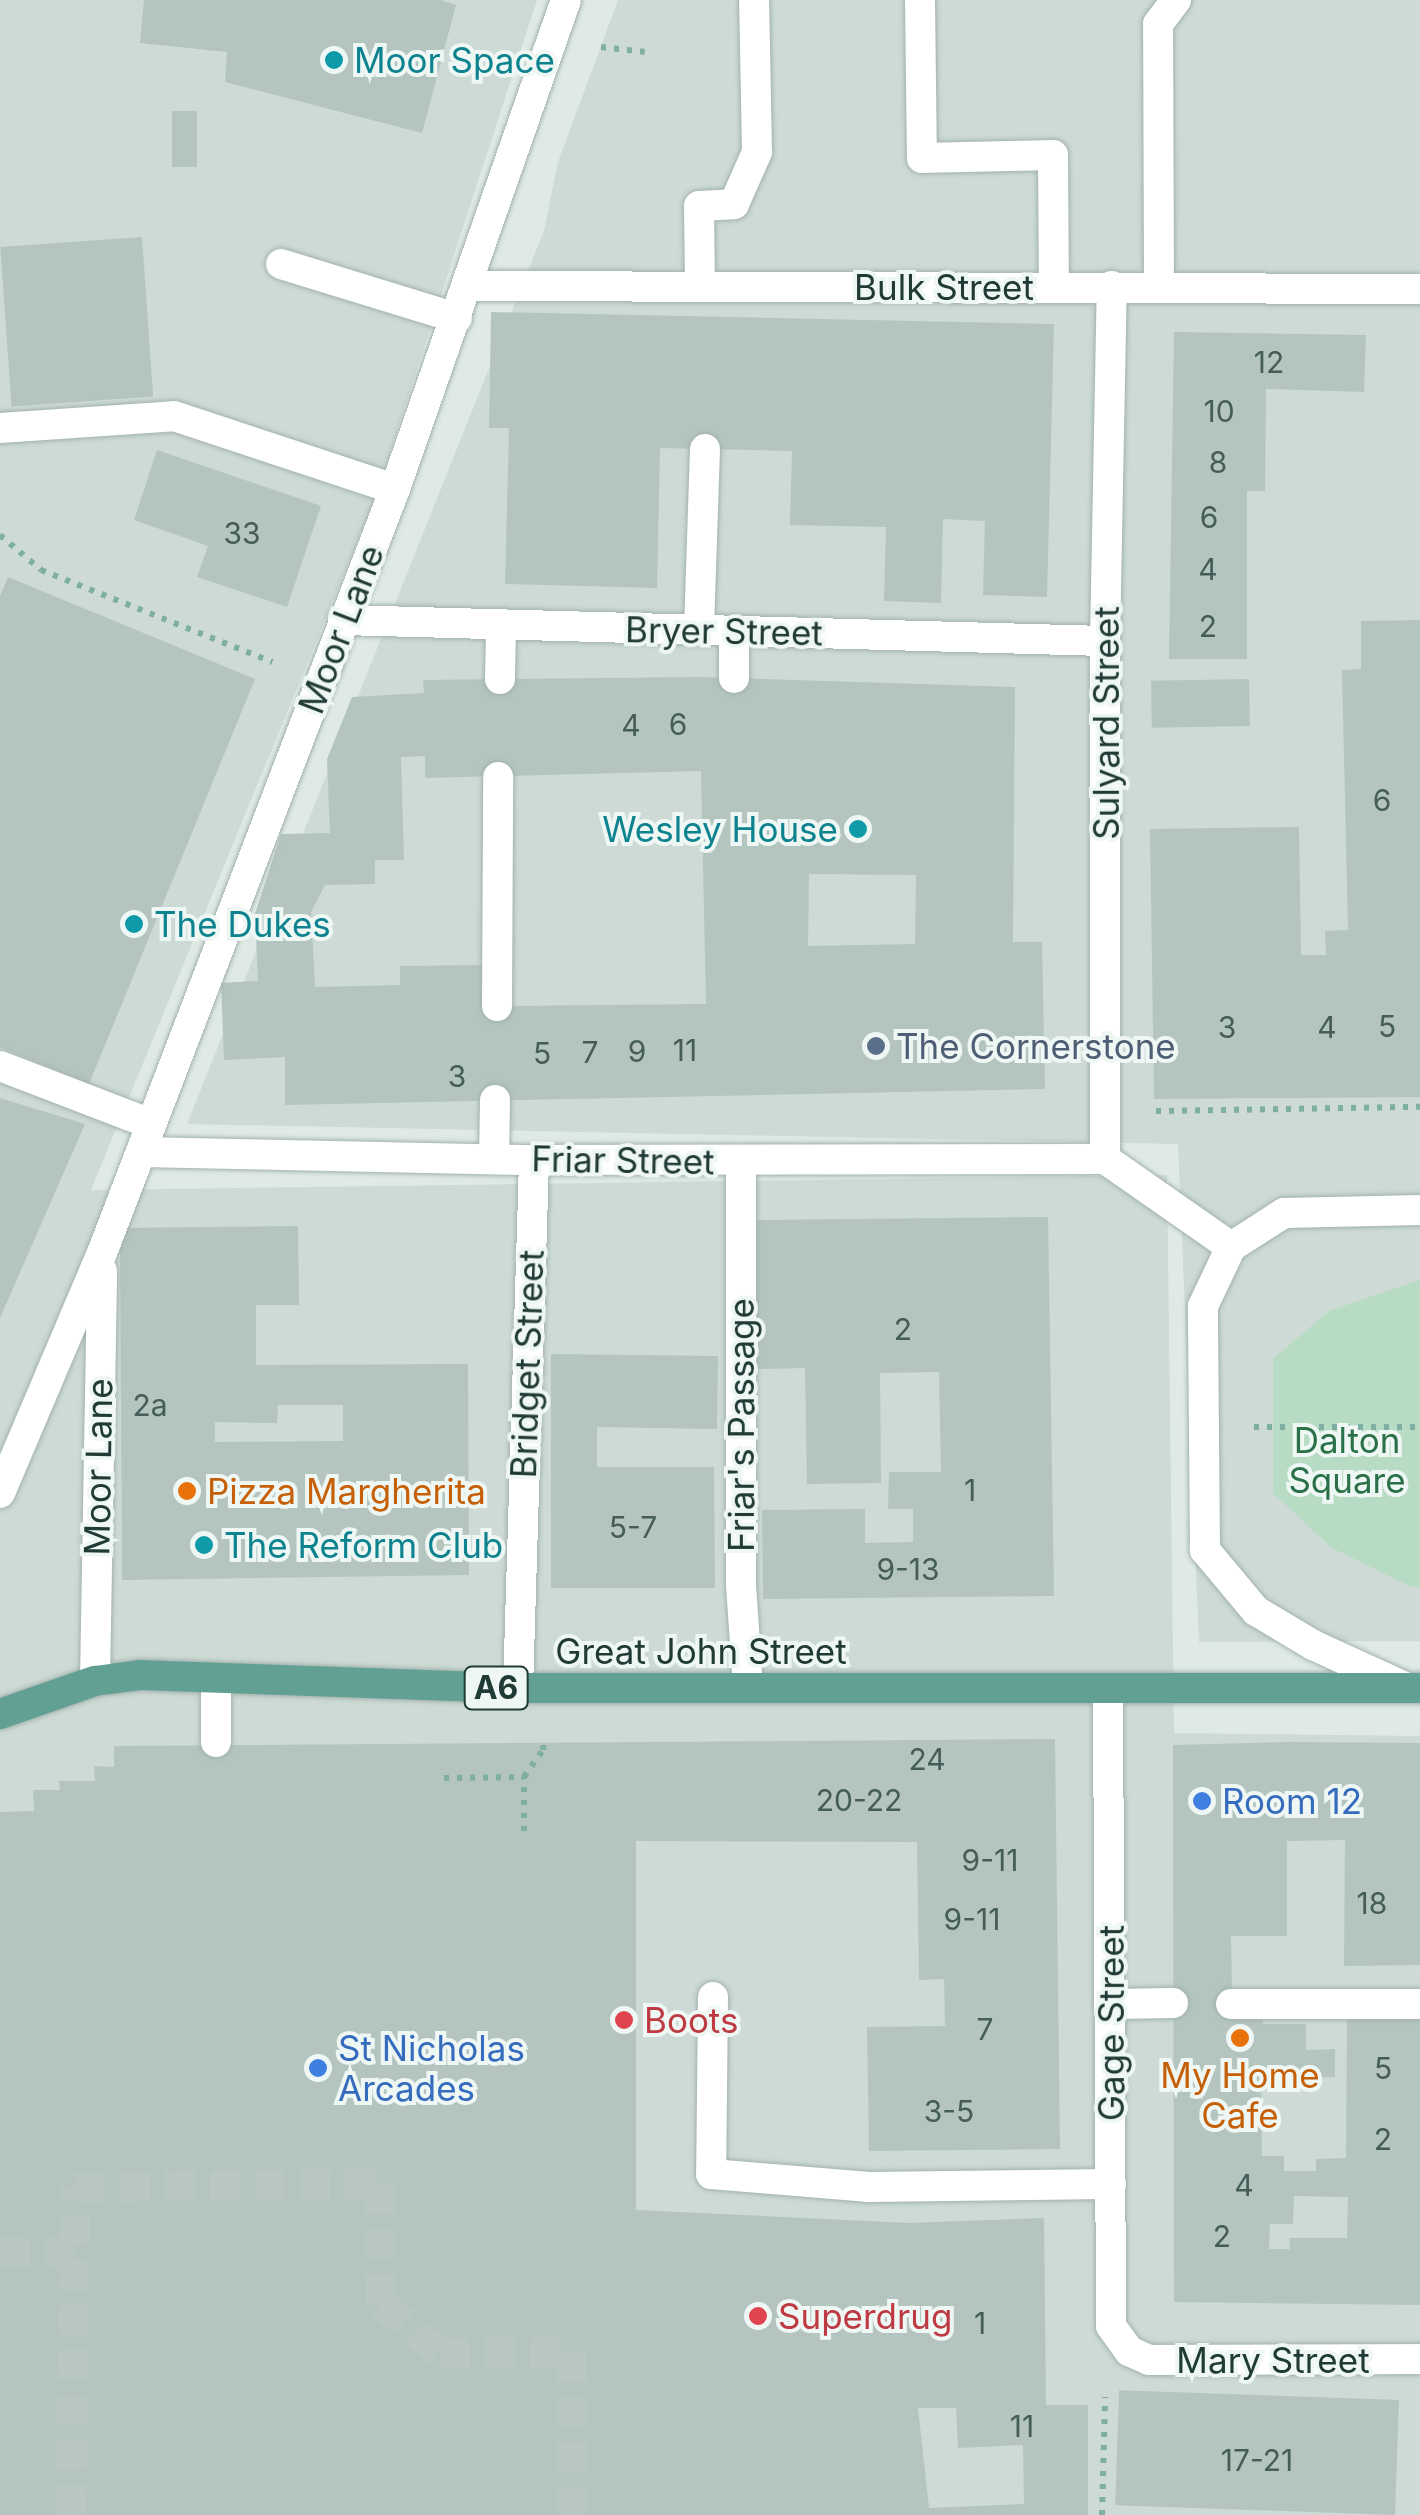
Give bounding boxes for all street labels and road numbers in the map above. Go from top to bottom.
street label: Bulk Street [854,266,1034,308]
street label: Moor Lane [290,539,392,719]
street label: Sulyard Street [1085,606,1127,840]
street label: Bryer Street [625,608,823,654]
street label: Friar Street [531,1137,715,1183]
street label: Bridget Street [502,1249,552,1479]
street label: Friar's Passage [720,1298,762,1552]
street label: Moor Lane [75,1378,121,1556]
street label: Great John Street [555,1630,847,1672]
road number: A6 [464,1661,528,1715]
street label: Gage Street [1090,1925,1132,2121]
street label: Mary Street [1176,2339,1370,2381]

